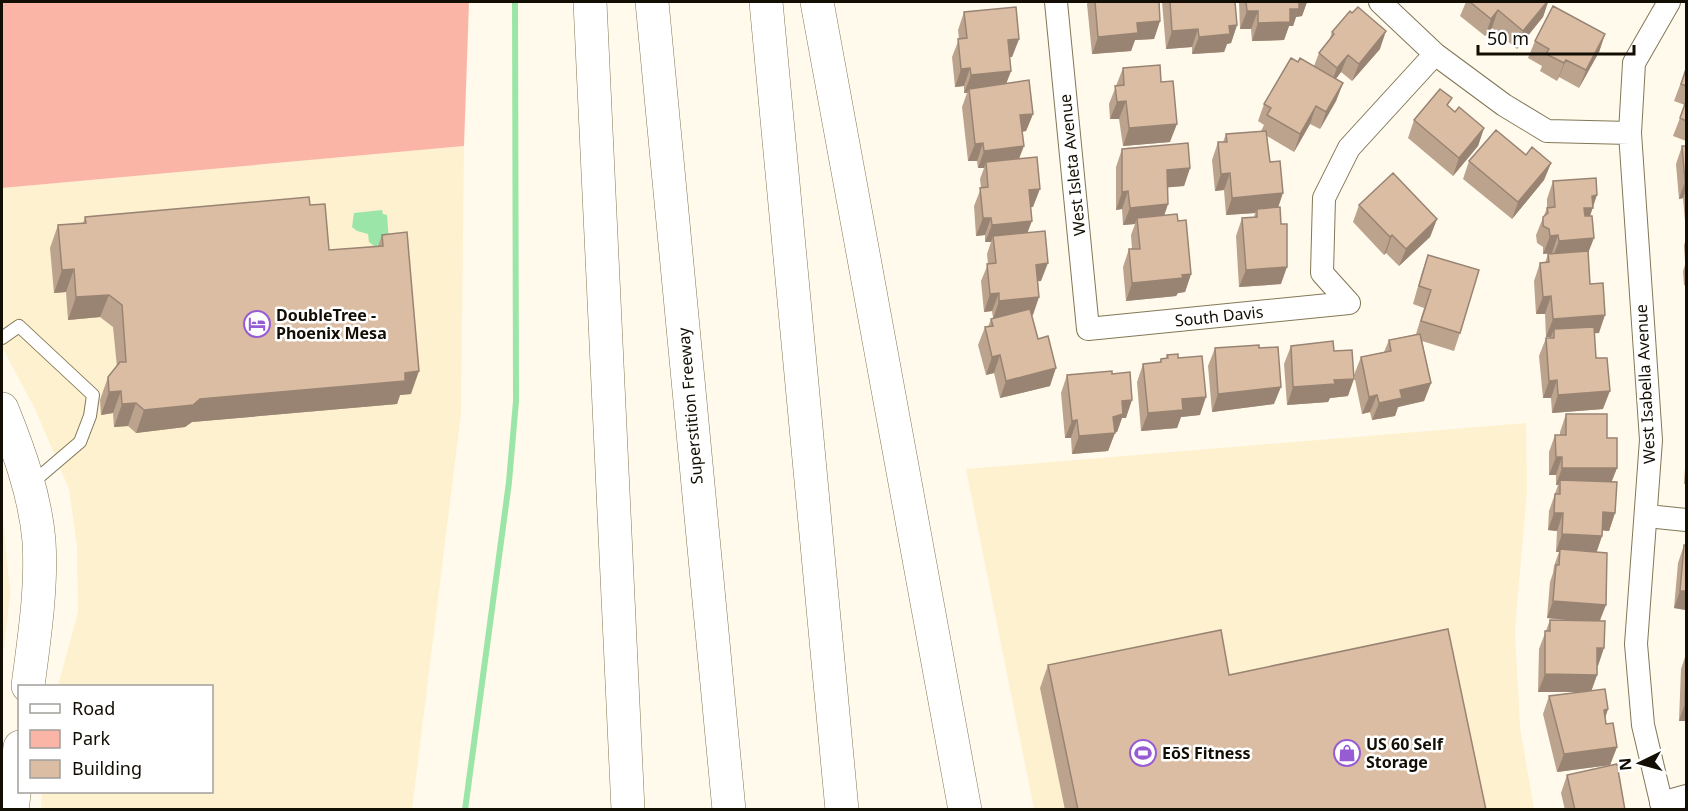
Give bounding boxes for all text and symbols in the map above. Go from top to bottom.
scale bar [1478,18,1634,56]
text: 50 m [1487,26,1529,50]
street label: West Isleta Avenue [1054,93,1090,237]
street label: South Davis [1174,300,1264,332]
place label: DoubleTree - Phoenix Mesa [276,304,387,344]
street label: West Isabella Avenue [1630,304,1660,464]
hotel icon: DoubleTree - Phoenix Mesa [242,309,272,339]
street label: Superstition Freeway [672,326,708,485]
legend [18,685,213,793]
text: Road [72,696,115,720]
text: Park [72,726,110,750]
place label: US 60 Self Storage [1366,733,1444,773]
north arrow [1610,733,1670,793]
sports icon: EōS Fitness [1128,738,1158,768]
shop icon: US 60 Self Storage [1332,738,1362,768]
place label: EōS Fitness [1162,742,1250,764]
text: Building [72,756,142,780]
text: N [1614,757,1637,772]

